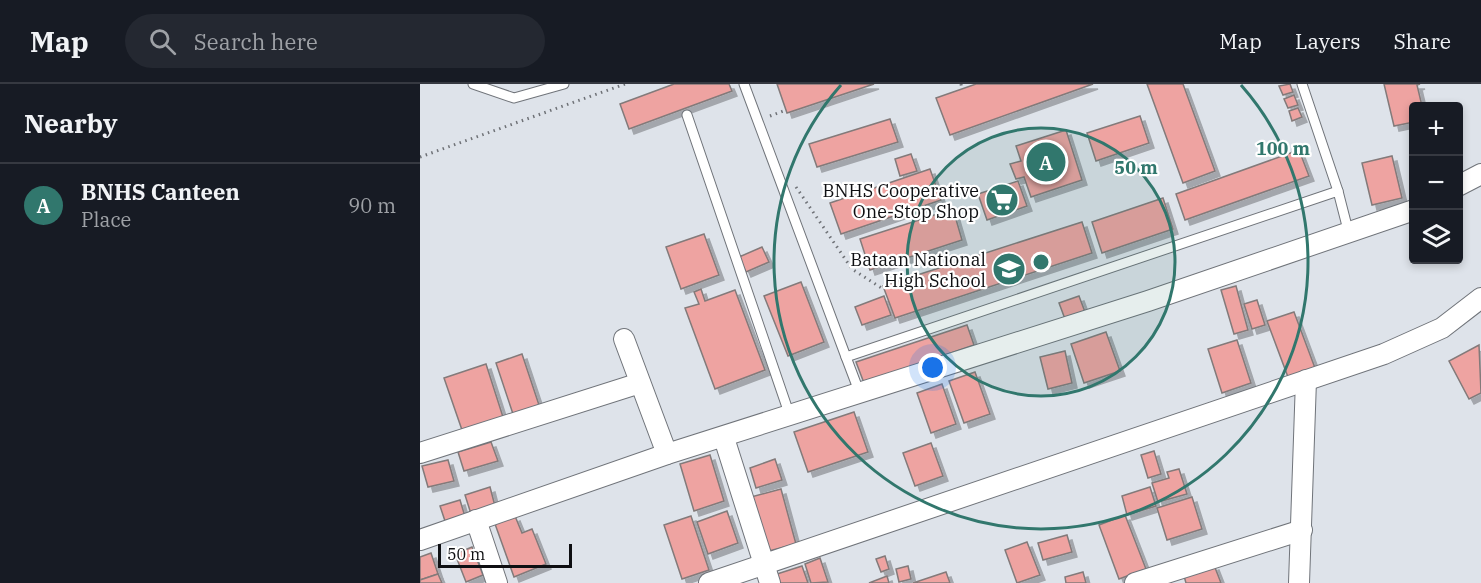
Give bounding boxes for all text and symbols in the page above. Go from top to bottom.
search box [125,14,545,68]
text: Map [30,23,89,60]
icon: search [146,25,179,58]
text: Search here [194,27,318,56]
text: Map [1219,27,1262,55]
text: Layers [1295,27,1361,55]
text: Share [1394,27,1451,55]
map controls [1409,102,1463,264]
button: + [1409,102,1463,156]
text: Nearby [24,106,118,140]
text: 100 m [1256,137,1311,160]
pin: A [1026,140,1066,184]
text: 50 m [1114,156,1158,179]
button: − [1409,156,1463,210]
text: BNHS Canteen [81,177,240,206]
place label: BNHS Cooperative One-Stop Shop [822,179,979,223]
supermarket icon: BNHS Cooperative One-Stop Shop [984,182,1020,218]
text: A [37,192,50,219]
text: 90 m [348,192,396,219]
text: Place [81,206,131,233]
button: layers [1409,210,1463,264]
place label: Bataan National High School [850,248,986,292]
school or university icon: Bataan National High School [991,251,1027,287]
centre of rings [1031,252,1051,272]
your location [918,353,947,382]
scale bar [438,541,572,568]
text: 50 m [447,544,485,564]

